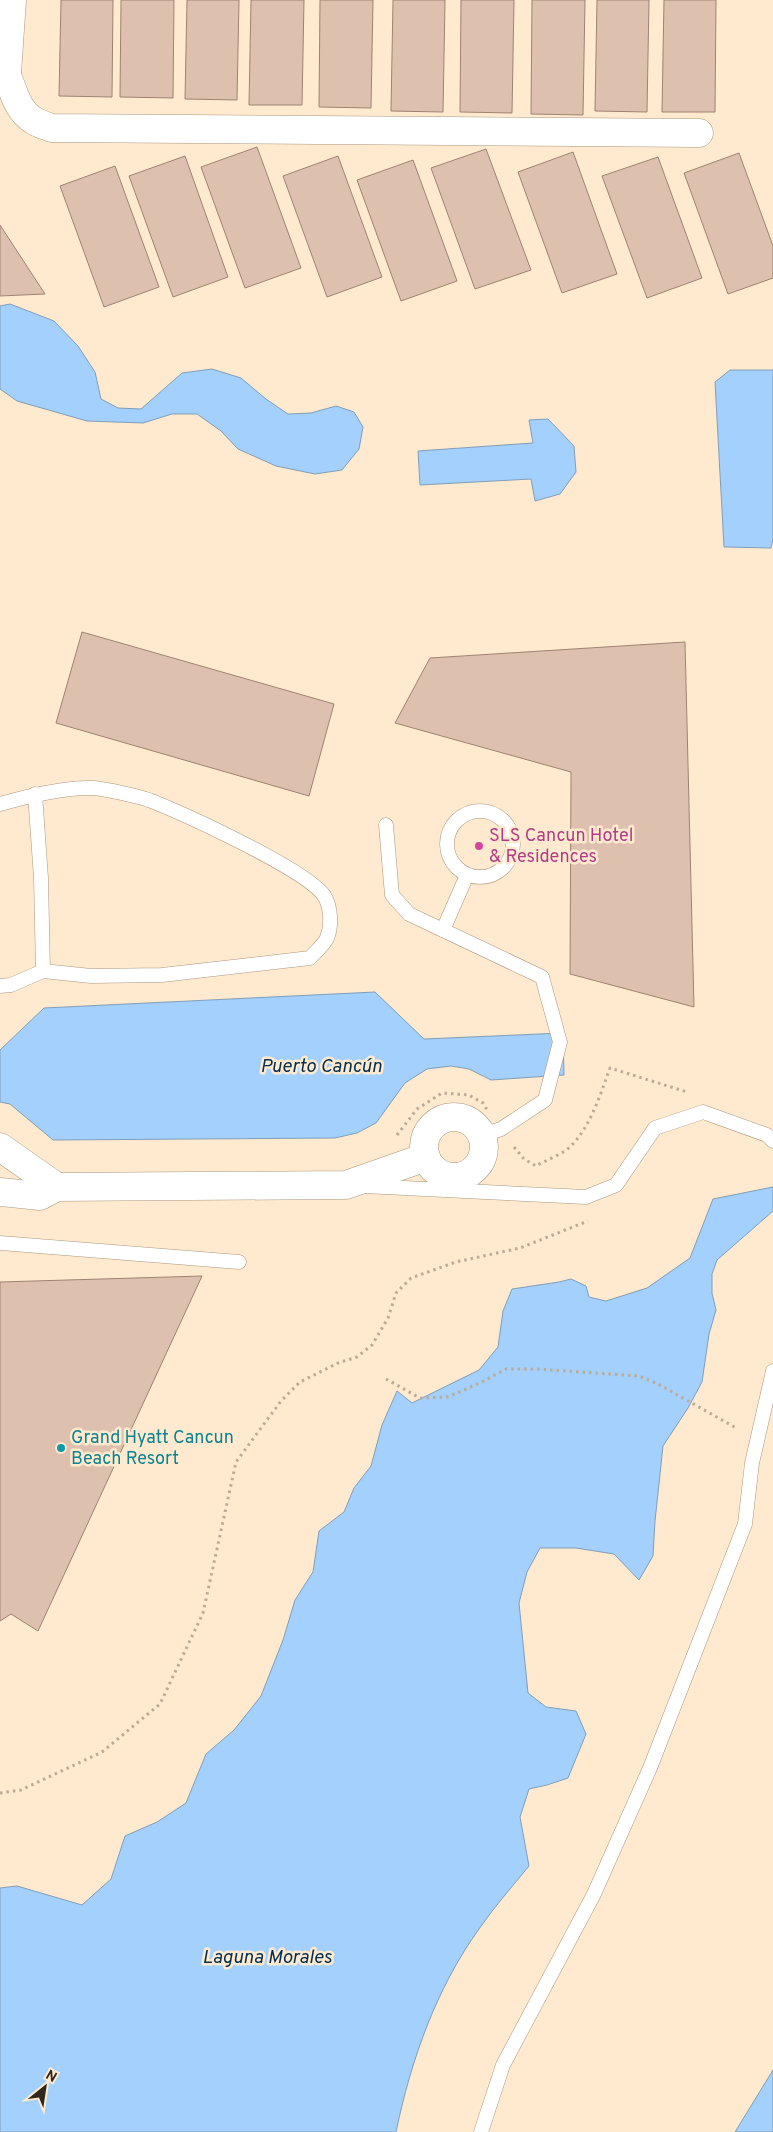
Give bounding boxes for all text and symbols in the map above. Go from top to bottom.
place label: SLS Cancun Hotel & Residences [489,825,633,869]
marker: SLS Cancun Hotel & Residences [473,840,485,852]
water label: Puerto Cancún [260,1055,382,1079]
place label: Grand Hyatt Cancun Beach Resort [71,1427,234,1471]
marker: Grand Hyatt Cancun Beach Resort [55,1442,67,1454]
water label: Laguna Morales [202,1946,332,1970]
north arrow [20,2062,70,2112]
text: N [42,2067,59,2087]

